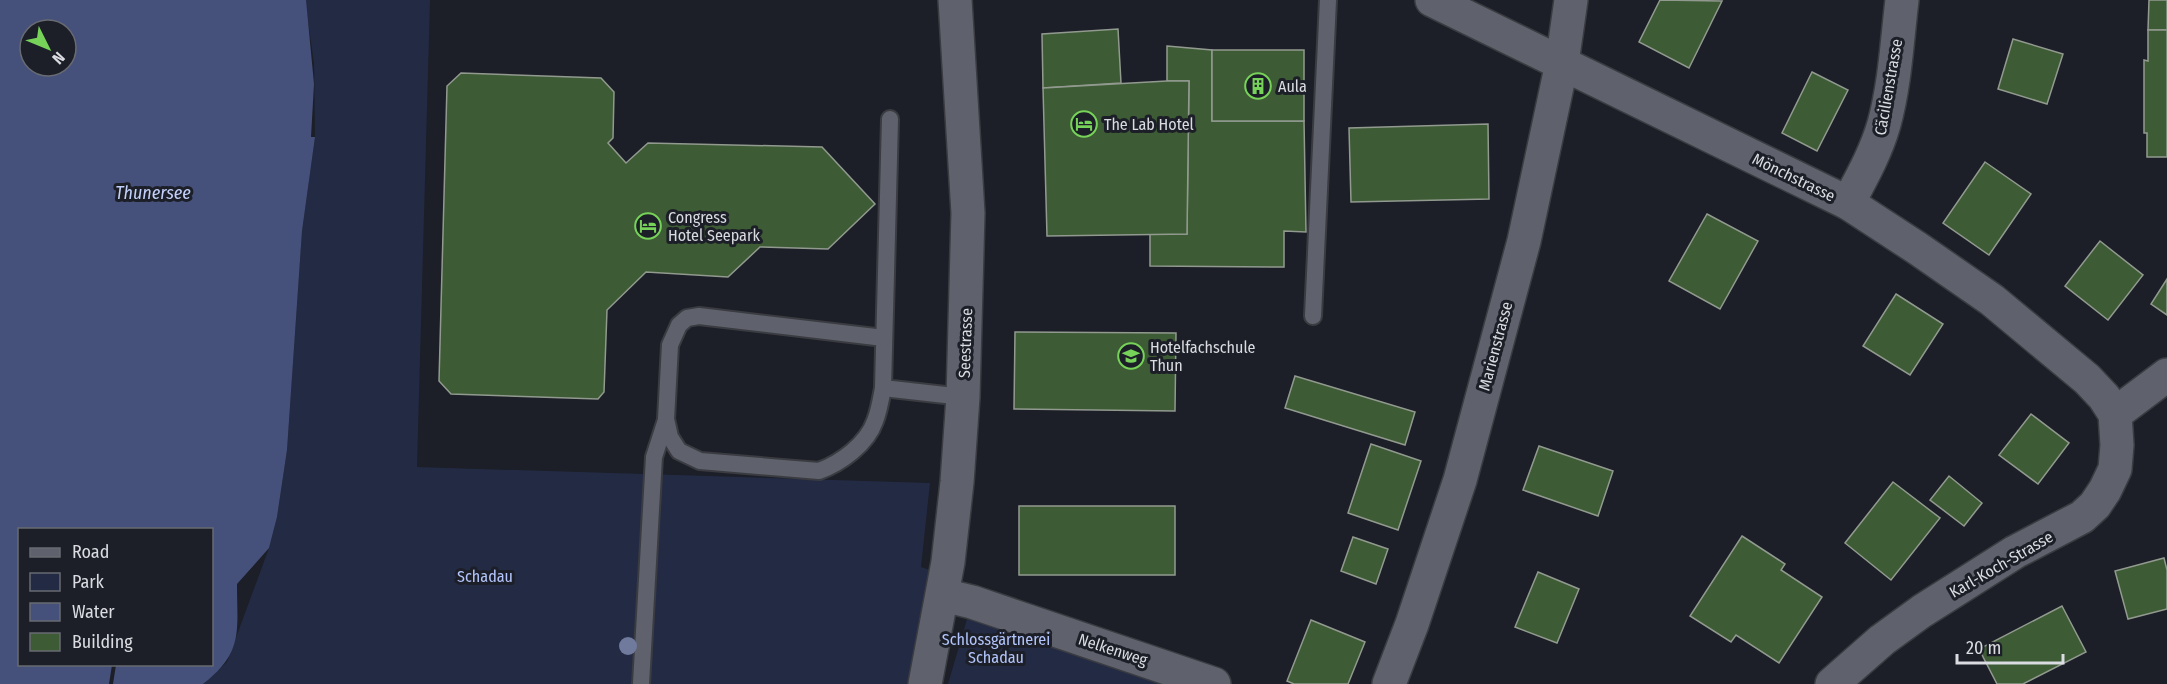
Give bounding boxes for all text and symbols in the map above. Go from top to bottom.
north arrow [18,18,78,78]
street label: Cäcilienstrasse [1871,37,1906,137]
text: N [48,48,69,68]
building icon: Aula [1243,71,1273,101]
place label: Aula [1278,77,1307,96]
hotel icon: The Lab Hotel [1069,109,1099,139]
place label: The Lab Hotel [1104,115,1194,134]
street label: Mönchstrasse [1749,149,1838,206]
water label: Thunersee [115,182,191,204]
place label: Congress Hotel Seepark [668,208,761,245]
hotel icon: Congress Hotel Seepark [633,211,663,241]
street label: Marienstrasse [1474,299,1517,393]
street label: Seestrasse [955,308,976,378]
place label: Hotelfachschule Thun [1150,338,1256,375]
school or university icon: Hotelfachschule Thun [1116,341,1146,371]
street label: Karl-Koch-Strasse [1946,527,2056,602]
legend [18,528,213,666]
text: Road [72,541,109,563]
park label: Schadau [457,567,513,586]
text: Park [72,571,105,593]
text: Water [72,601,115,623]
scale bar [1957,627,2064,665]
street label: Nelkenweg [1076,629,1150,670]
park label: Schlossgärtnerei Schadau [942,630,1050,667]
text: Building [72,631,133,653]
text: 20 m [1966,637,2001,659]

